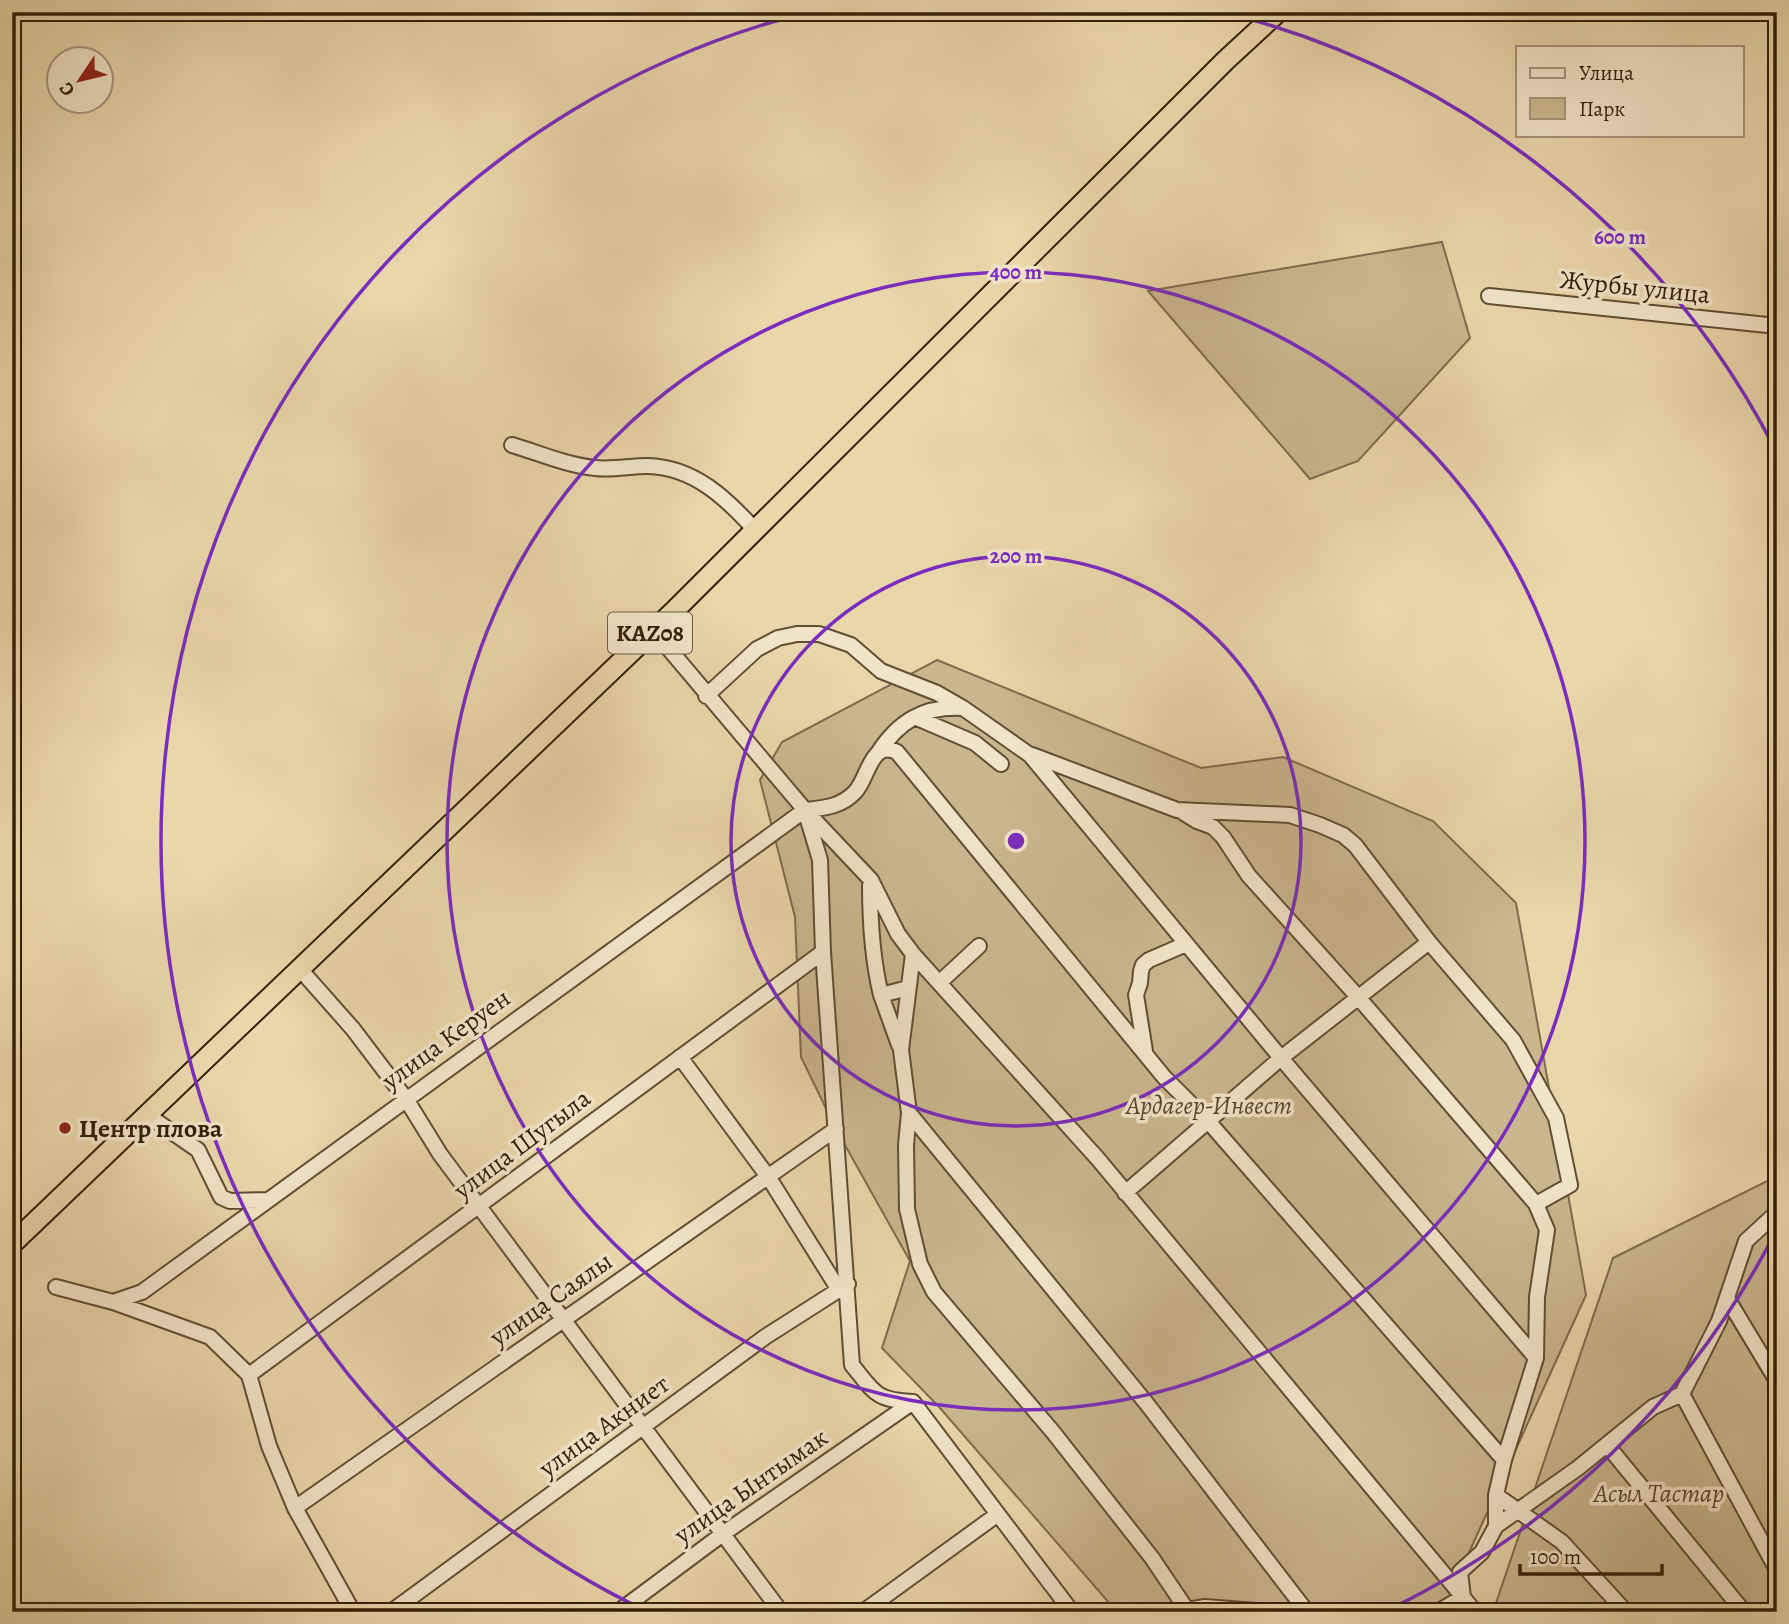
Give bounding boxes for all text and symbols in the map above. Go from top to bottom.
north arrow [46,46,116,116]
legend [1516,46,1744,136]
text: Улица [1579,59,1634,87]
text: С [53,77,81,101]
text: Парк [1579,95,1625,123]
text: 600 m [1594,223,1646,251]
text: 400 m [990,258,1043,286]
street label: Журбы улица [1558,262,1712,312]
text: 200 m [990,542,1043,570]
road number: KAZ08 [608,612,692,654]
centre of rings [1004,829,1028,853]
street label: улица Керуен [374,981,517,1098]
street label: улица Шугыла [445,1081,598,1208]
park label: Ардагер-Инвест [1124,1088,1292,1123]
place label: Центр плова [79,1111,223,1146]
marker: Центр плова [57,1120,73,1136]
street label: улица Саялы [482,1244,619,1355]
street label: улица Акниет [531,1366,677,1486]
street label: улица Ынтымак [666,1420,835,1553]
park label: Асыл Тастар [1592,1476,1724,1511]
scale bar [1520,1533,1661,1577]
text: 100 m [1530,1543,1581,1571]

